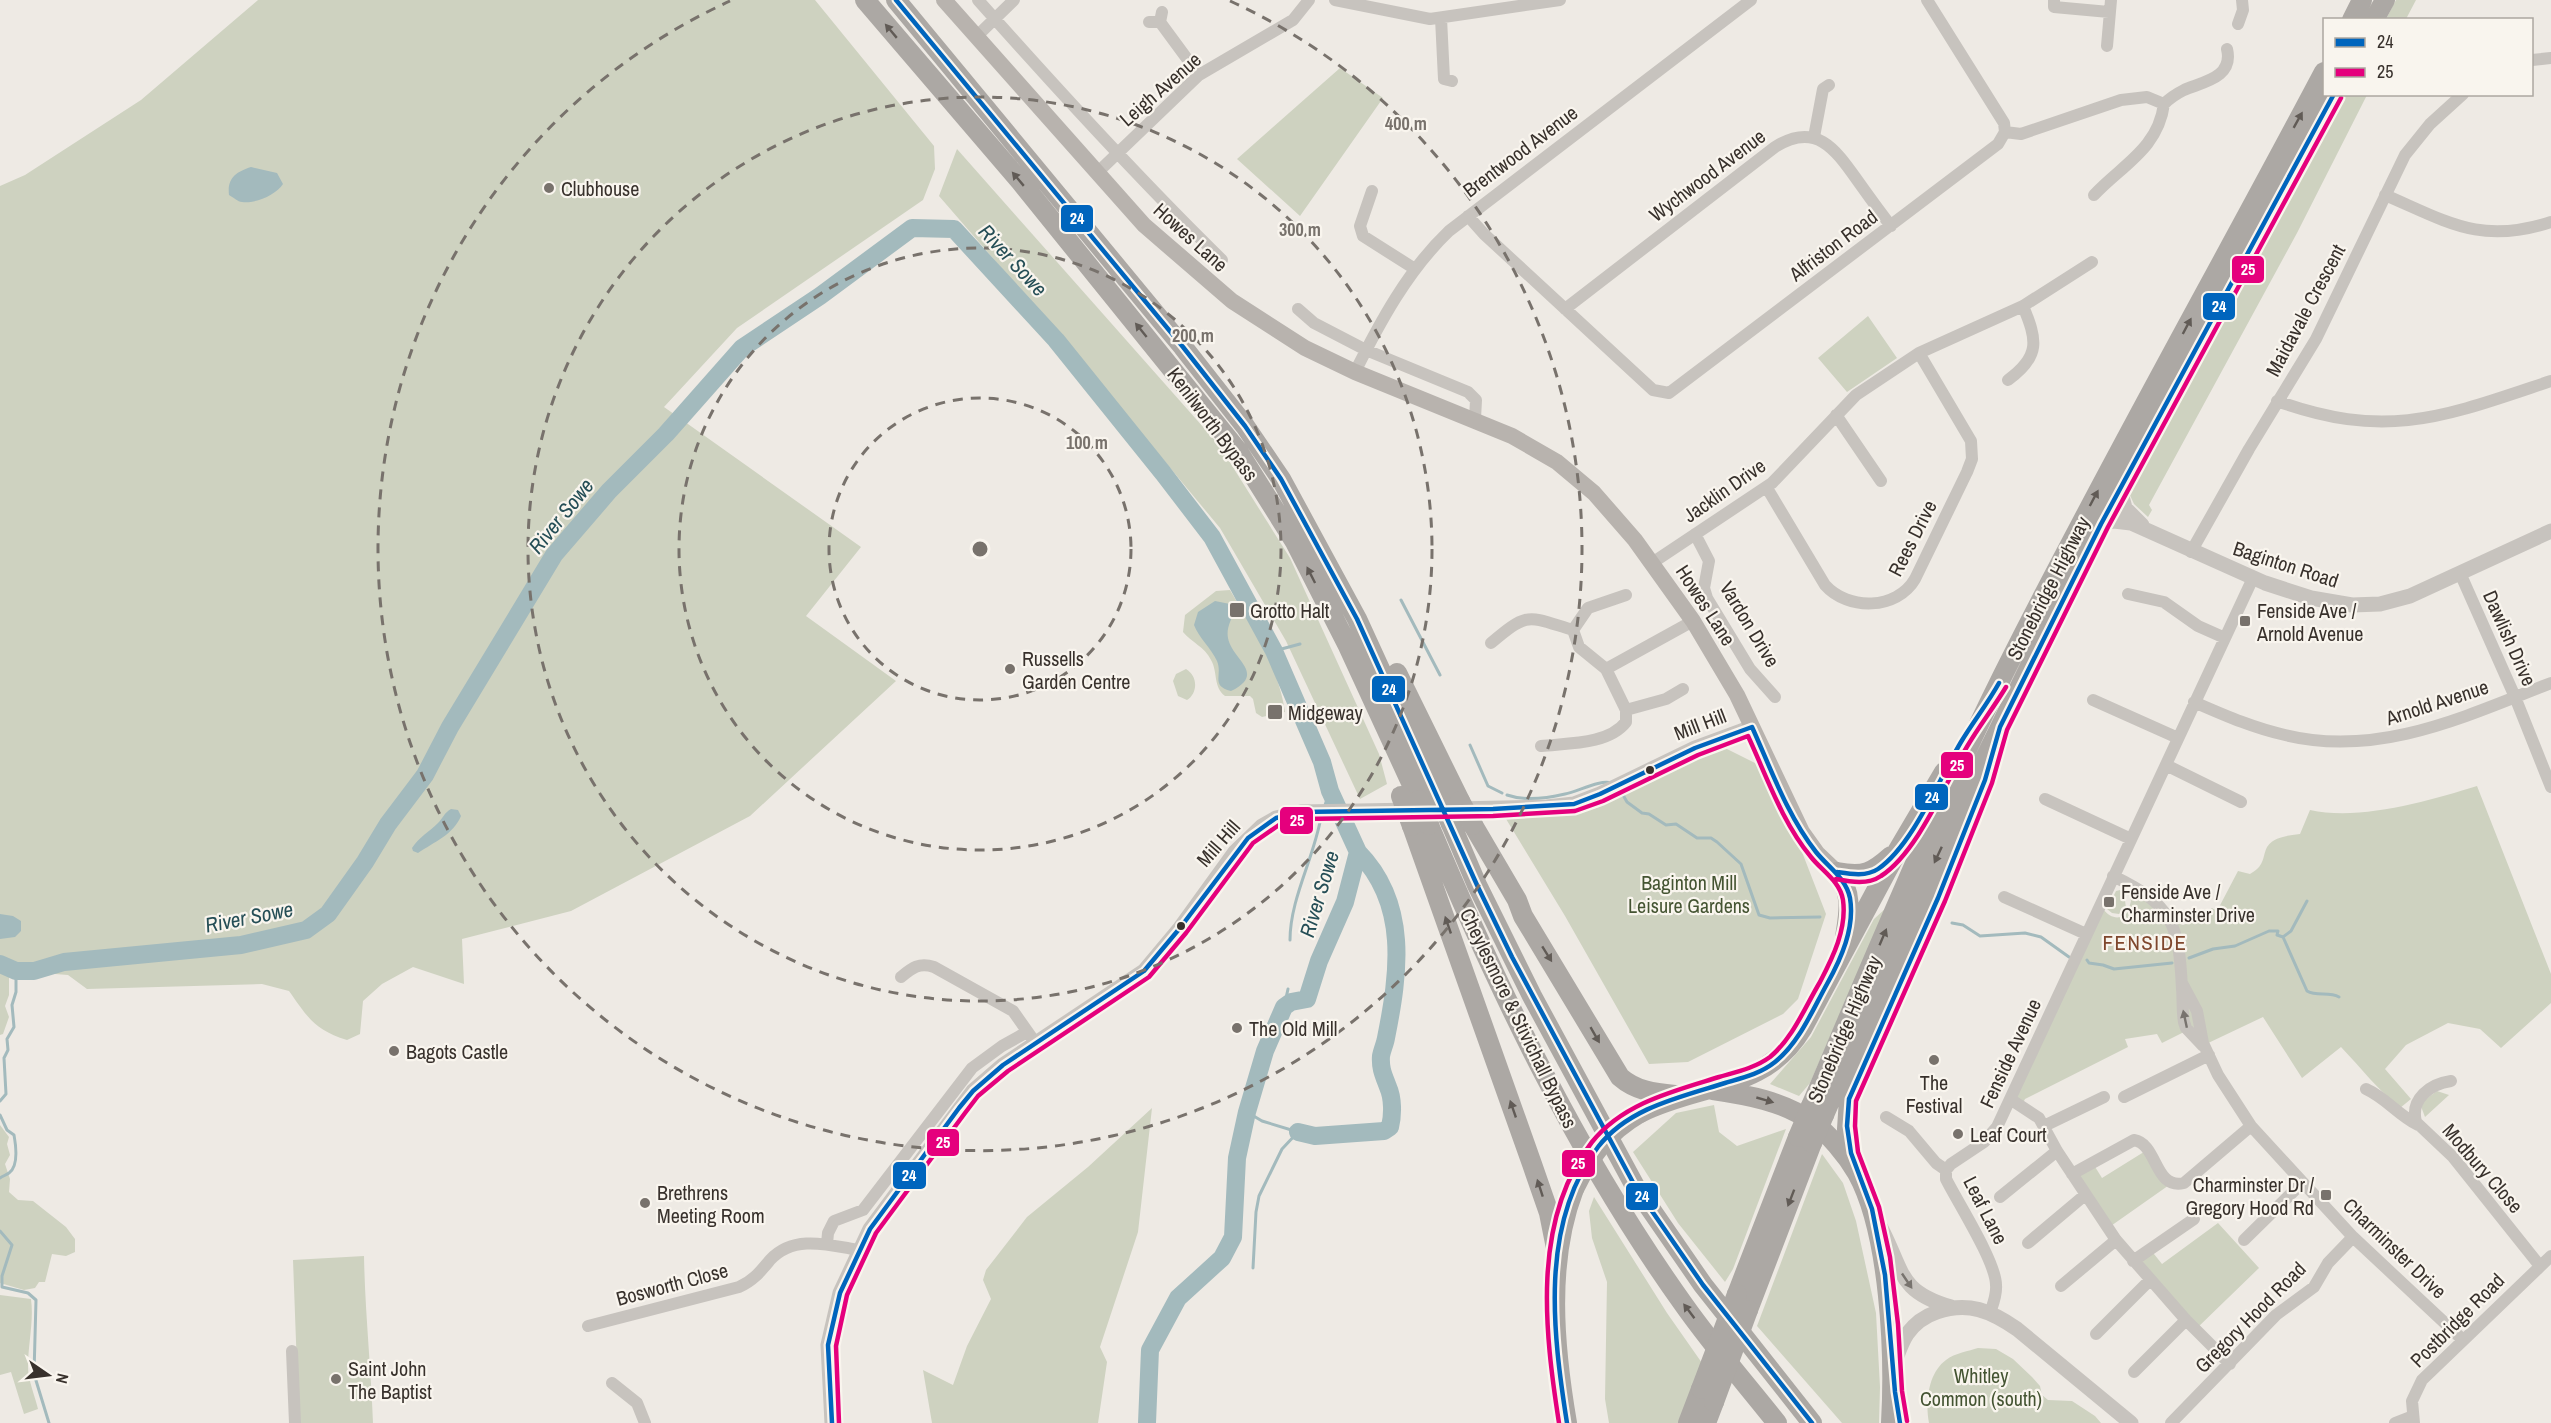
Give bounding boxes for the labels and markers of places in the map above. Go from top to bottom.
place label: Clubhouse [561,175,639,202]
marker: Clubhouse [542,181,556,195]
centre of rings [970,539,990,559]
place label: Grotto Halt [1250,597,1330,624]
place label: Fenside Ave / Arnold Avenue [2256,597,2363,647]
marker: Grotto Halt [1228,601,1246,619]
marker: Fenside Ave / Arnold Avenue [2238,614,2252,628]
place label: Russells Garden Centre [1022,645,1130,695]
marker: Russells Garden Centre [1003,662,1017,676]
place label: Midgeway [1288,699,1364,726]
marker: Midgeway [1266,703,1284,721]
unlabelled marker [1644,764,1656,776]
place label: Fenside Ave / Charminster Drive [2121,878,2255,928]
marker: Fenside Ave / Charminster Drive [2102,895,2116,909]
unlabelled marker [1175,920,1187,932]
place label: The Old Mill [1249,1015,1337,1042]
marker: The Old Mill [1230,1021,1244,1035]
place label: Bagots Castle [406,1038,508,1065]
marker: Bagots Castle [387,1044,401,1058]
marker: The Festival [1927,1053,1941,1067]
place label: The Festival [1906,1069,1962,1119]
place label: Leaf Court [1970,1121,2047,1148]
marker: Leaf Court [1951,1127,1965,1141]
place label: Charminster Dr / Gregory Hood Rd [2185,1171,2314,1221]
place label: Brethrens Meeting Room [657,1179,765,1229]
marker: Charminster Dr / Gregory Hood Rd [2319,1188,2333,1202]
marker: Brethrens Meeting Room [638,1196,652,1210]
place label: Saint John The Baptist [348,1355,432,1405]
marker: Saint John The Baptist [329,1372,343,1386]

